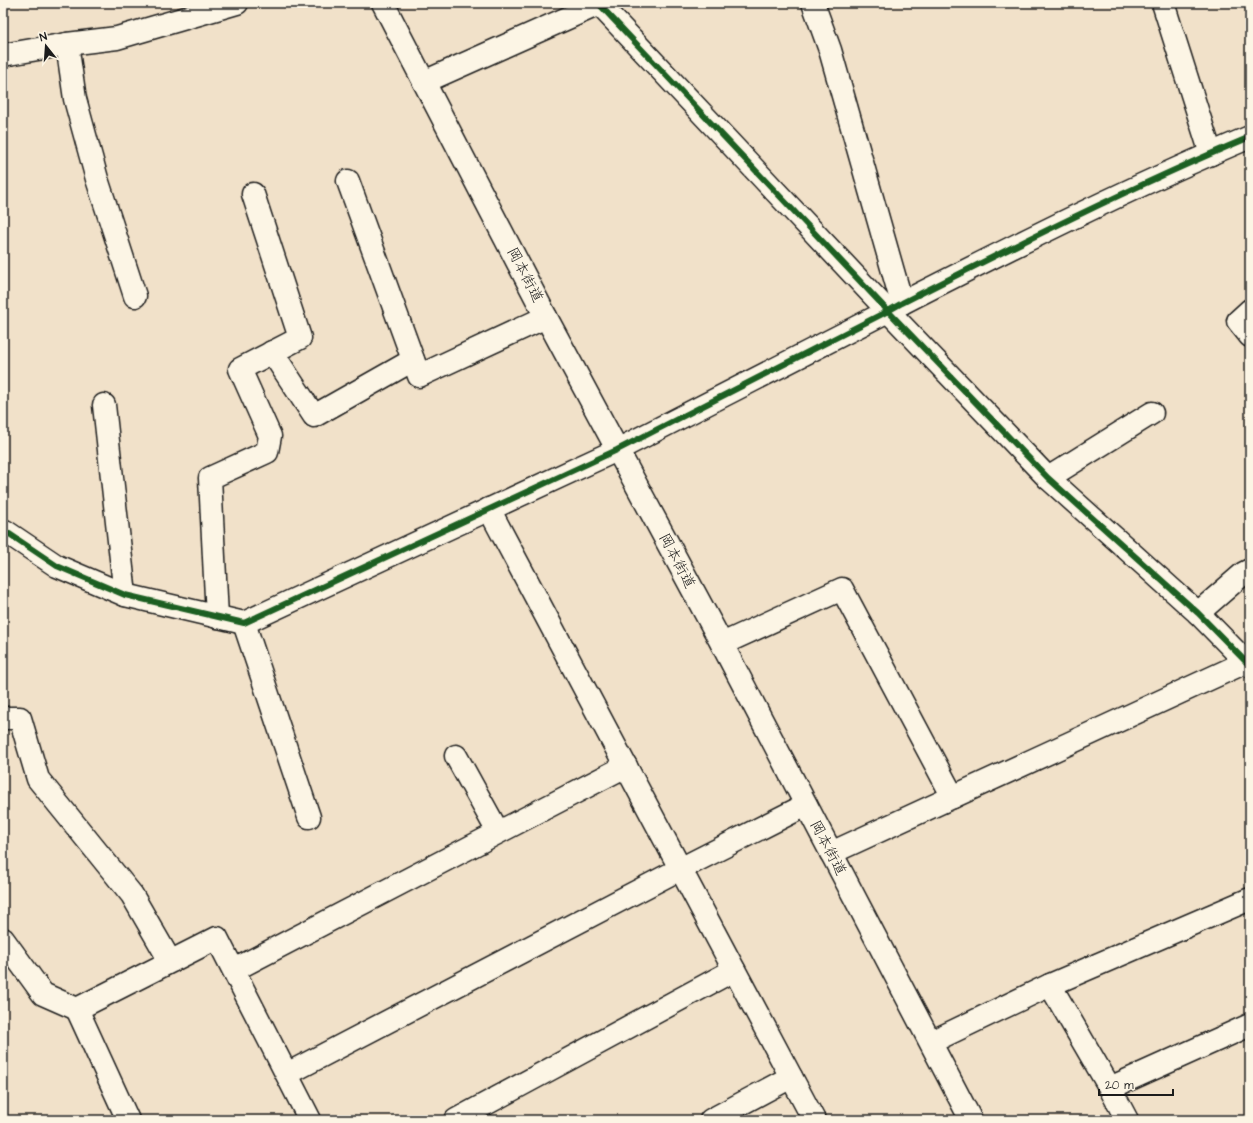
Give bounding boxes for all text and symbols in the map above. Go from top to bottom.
north arrow [26,26,66,66]
text: N [38,29,49,45]
street label: 岡本街道 [502,244,548,306]
street label: 岡本街道 [654,530,700,592]
street label: 岡本街道 [805,817,851,879]
scale bar [1099,1071,1173,1097]
text: 20 m [1105,1077,1134,1094]

